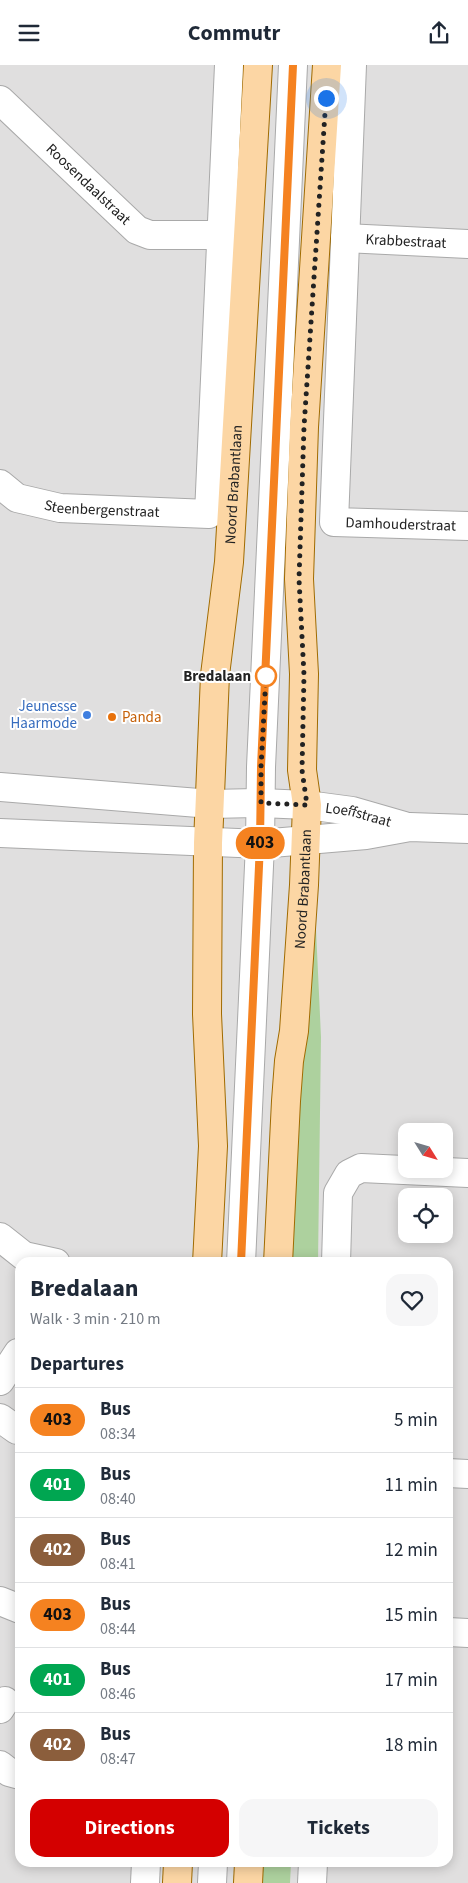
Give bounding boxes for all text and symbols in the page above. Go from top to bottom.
text: Commutr [188,17,280,49]
icon: menu [15,19,43,47]
icon: share [425,19,453,47]
your location [314,86,339,111]
street label: Roosendaalstraat [41,139,135,230]
street label: Krabbestraat [365,229,447,254]
street label: Noord Brabantlaan [220,424,248,545]
street label: Steenbergenstraat [42,495,160,523]
street label: Damhouderstraat [345,512,456,537]
marker: Bredalaan [255,665,277,687]
place label: Bredalaan [183,666,251,687]
place label: Jeunesse Haarmode [11,696,77,734]
place label: Panda [122,707,162,728]
marker: Jeunesse Haarmode [81,709,93,721]
marker: Panda [106,711,118,723]
street label: Loeffstraat [324,798,394,833]
line badge: 403 [231,827,289,859]
street label: Noord Brabantlaan [290,829,317,950]
text: 403 [246,830,274,855]
north arrow [398,1123,452,1177]
map controls [398,1123,453,1243]
button: locate [398,1188,453,1243]
text: Bredalaan [30,1271,139,1306]
button: heart [386,1274,438,1326]
text: Walk · 3 min · 210 m [30,1308,161,1330]
text: Departures [30,1351,124,1378]
text: Bus [100,1396,131,1423]
text: 403 [43,1407,72,1432]
text: 5 min [394,1407,438,1434]
text: 08:34 [100,1423,136,1445]
text: Bus [100,1461,131,1488]
text: 401 [43,1472,72,1497]
text: 11 min [384,1472,438,1499]
text: 08:40 [100,1488,136,1510]
text: Bus [100,1526,131,1553]
text: 402 [43,1537,72,1562]
text: 12 min [384,1537,438,1564]
text: 08:41 [100,1553,136,1575]
text: Bus [100,1591,131,1618]
text: 403 [43,1602,72,1627]
text: 15 min [384,1602,438,1629]
text: 08:44 [100,1618,136,1640]
text: Bus [100,1656,131,1683]
text: 401 [43,1667,72,1692]
text: 17 min [384,1667,438,1694]
text: 08:46 [100,1683,136,1705]
text: Bus [100,1721,131,1748]
text: 402 [43,1732,72,1757]
text: 18 min [384,1732,438,1759]
text: 08:47 [100,1748,136,1770]
button: Directions [30,1799,229,1857]
button: Tickets [239,1799,438,1857]

